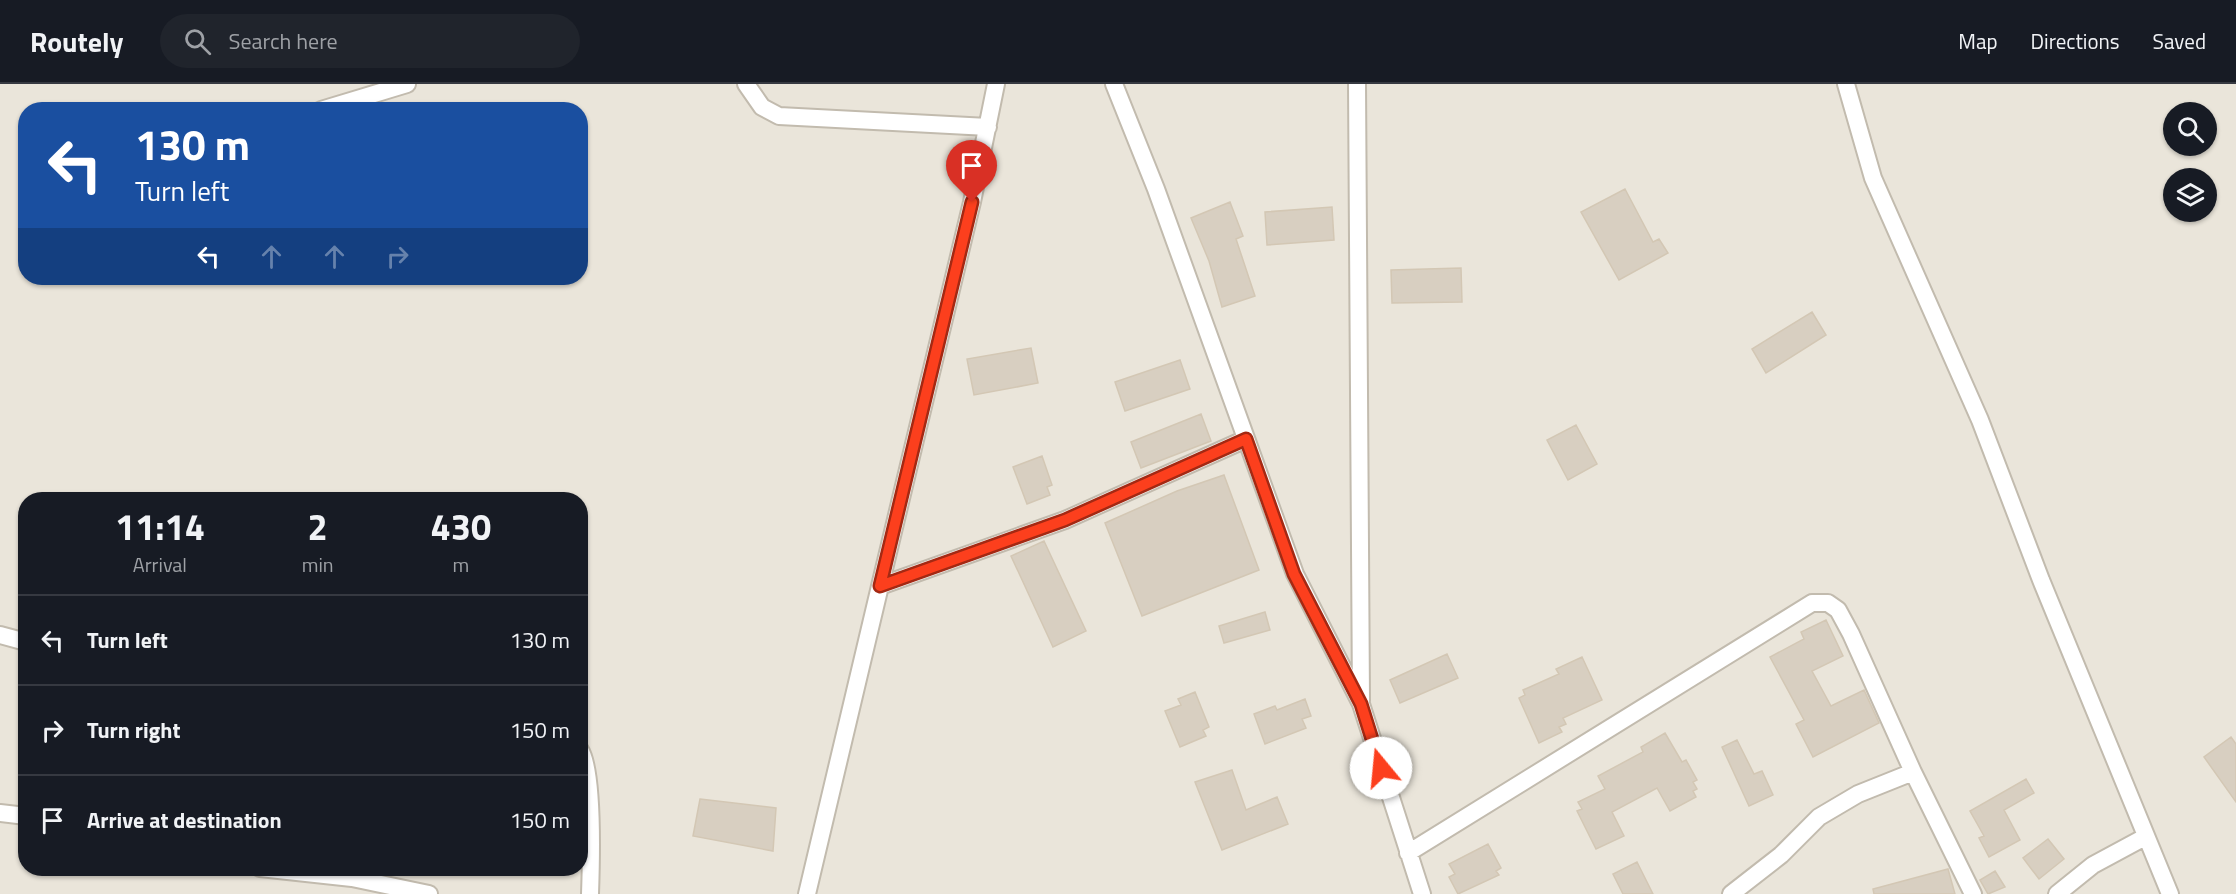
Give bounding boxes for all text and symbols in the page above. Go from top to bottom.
search box [160,14,580,68]
text: Routely [30,20,124,63]
text: Search here [229,24,338,58]
icon: search [181,25,214,58]
text: Map [1958,25,1998,57]
text: Directions [2031,25,2120,57]
text: Saved [2153,25,2206,57]
map controls [2163,102,2217,222]
button: search [2163,102,2217,156]
text: 130 m [135,112,250,176]
icon: left [36,126,114,204]
pin [946,140,997,202]
icon: arrive [955,149,988,182]
button: layers [2163,168,2217,222]
text: Turn left [135,170,229,211]
icon: left [192,240,225,273]
icon: ahead [255,240,288,273]
icon: ahead [318,240,351,273]
icon: right [381,240,414,273]
text: 11:14 [115,499,205,554]
text: 2 [308,499,328,554]
text: 430 [431,499,491,554]
text: Arrival [133,549,187,580]
text: min [302,549,334,580]
text: m [452,549,469,580]
text: Turn left [87,623,168,657]
text: 130 m [510,623,570,657]
icon: left [36,624,69,657]
text: Turn right [87,713,181,747]
text: 150 m [510,713,570,747]
icon: right [36,714,69,747]
position arrow [1349,736,1413,800]
text: Arrive at destination [87,803,282,837]
text: 150 m [510,803,570,837]
icon: arrive [36,804,69,837]

